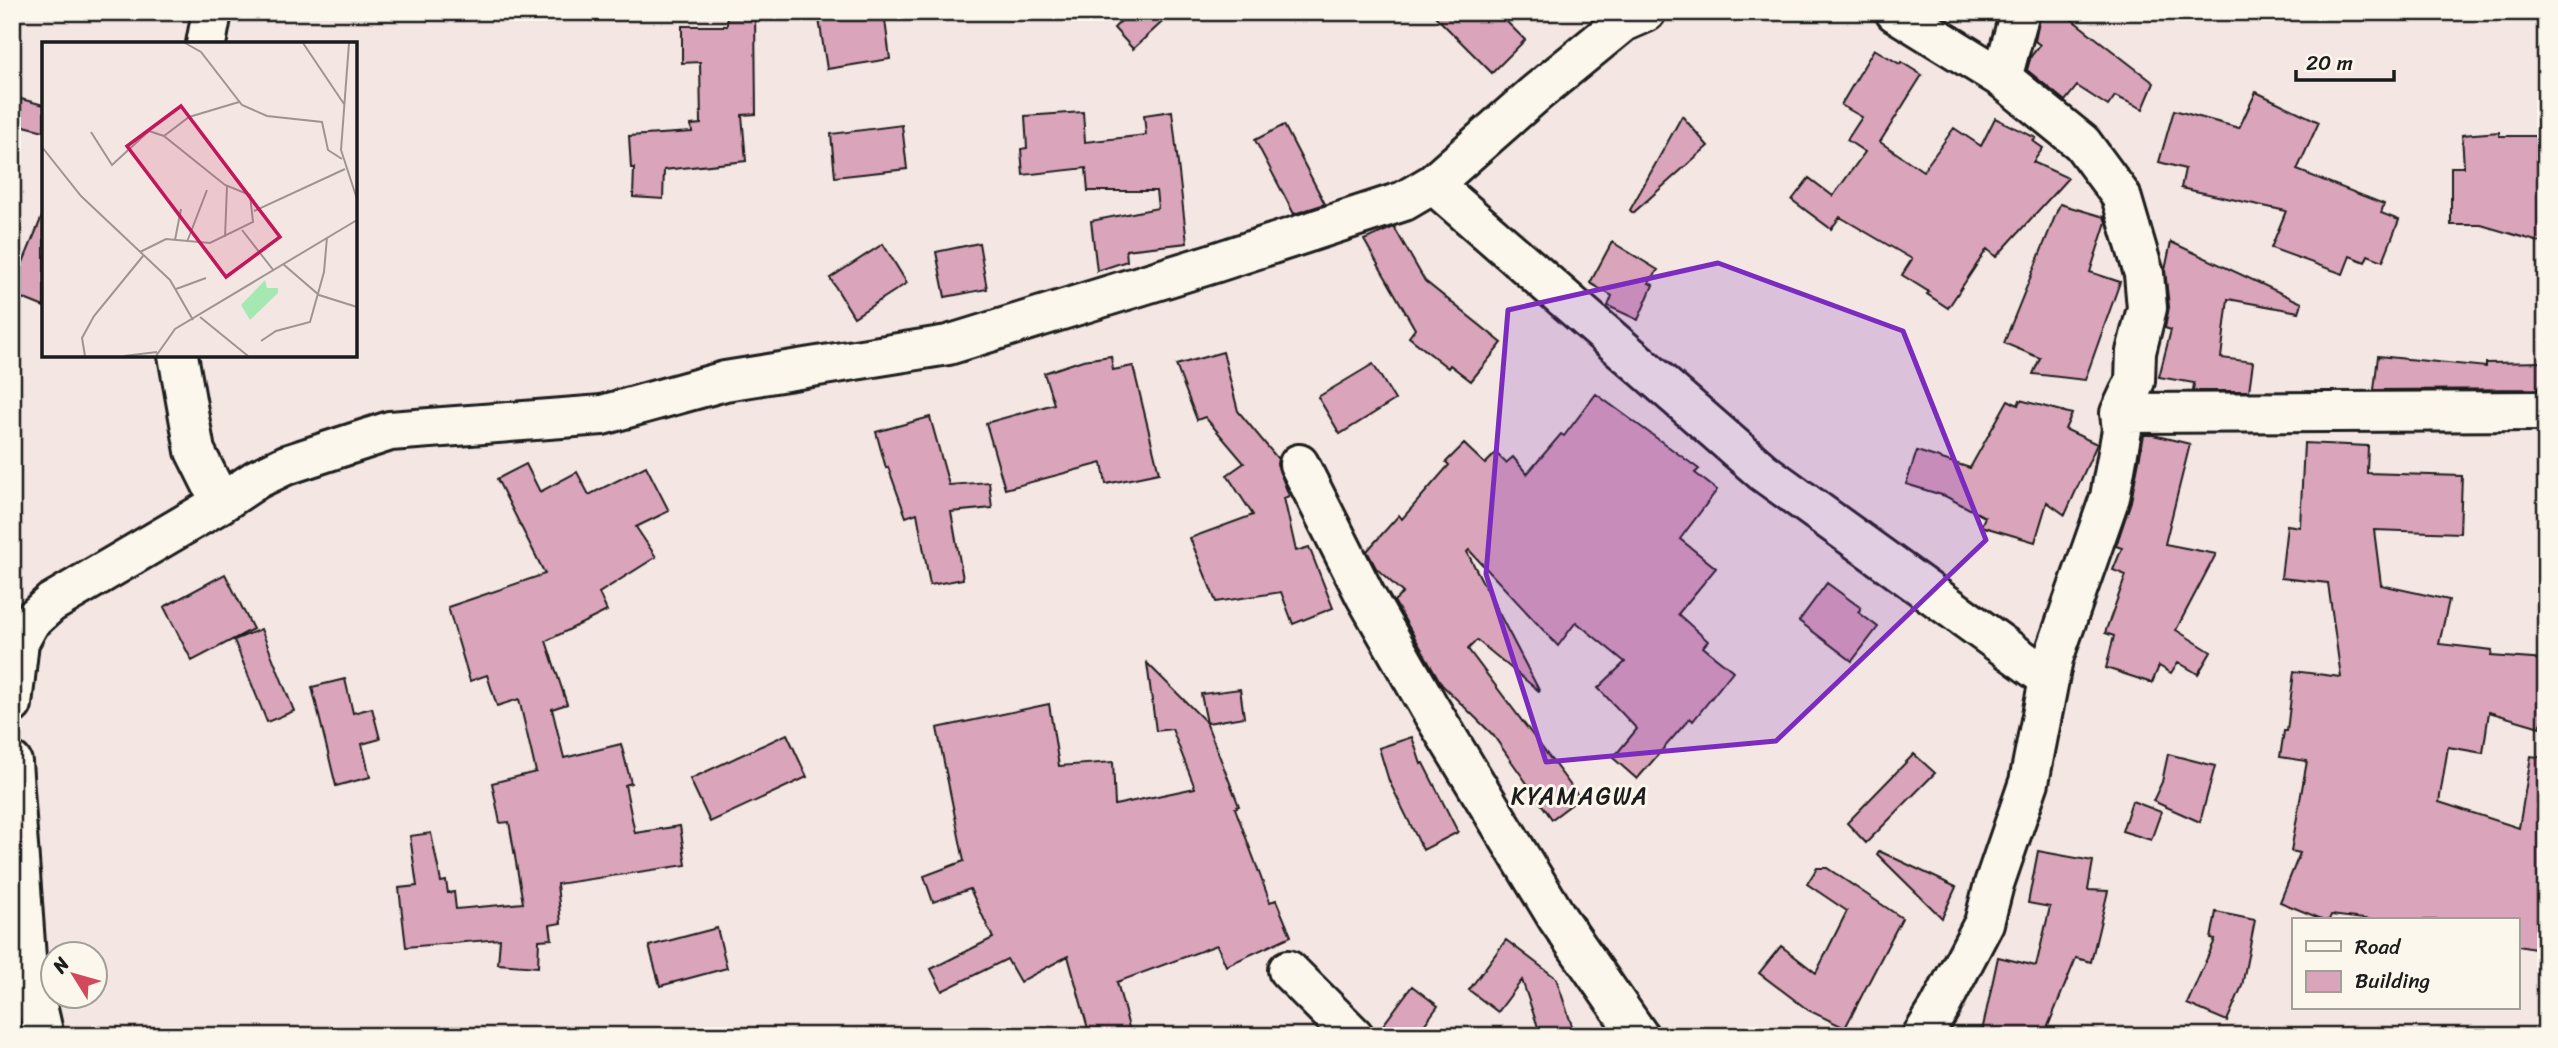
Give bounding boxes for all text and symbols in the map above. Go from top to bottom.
scale bar [2296,38,2394,82]
inset map [42,42,357,357]
text: 20 m [2306,44,2353,82]
district label: KYAMAGWA [1511,775,1649,817]
legend [2292,918,2520,1010]
text: Road [2355,928,2402,966]
north arrow [38,940,108,1010]
text: N [43,949,78,981]
text: Building [2355,962,2431,1000]

